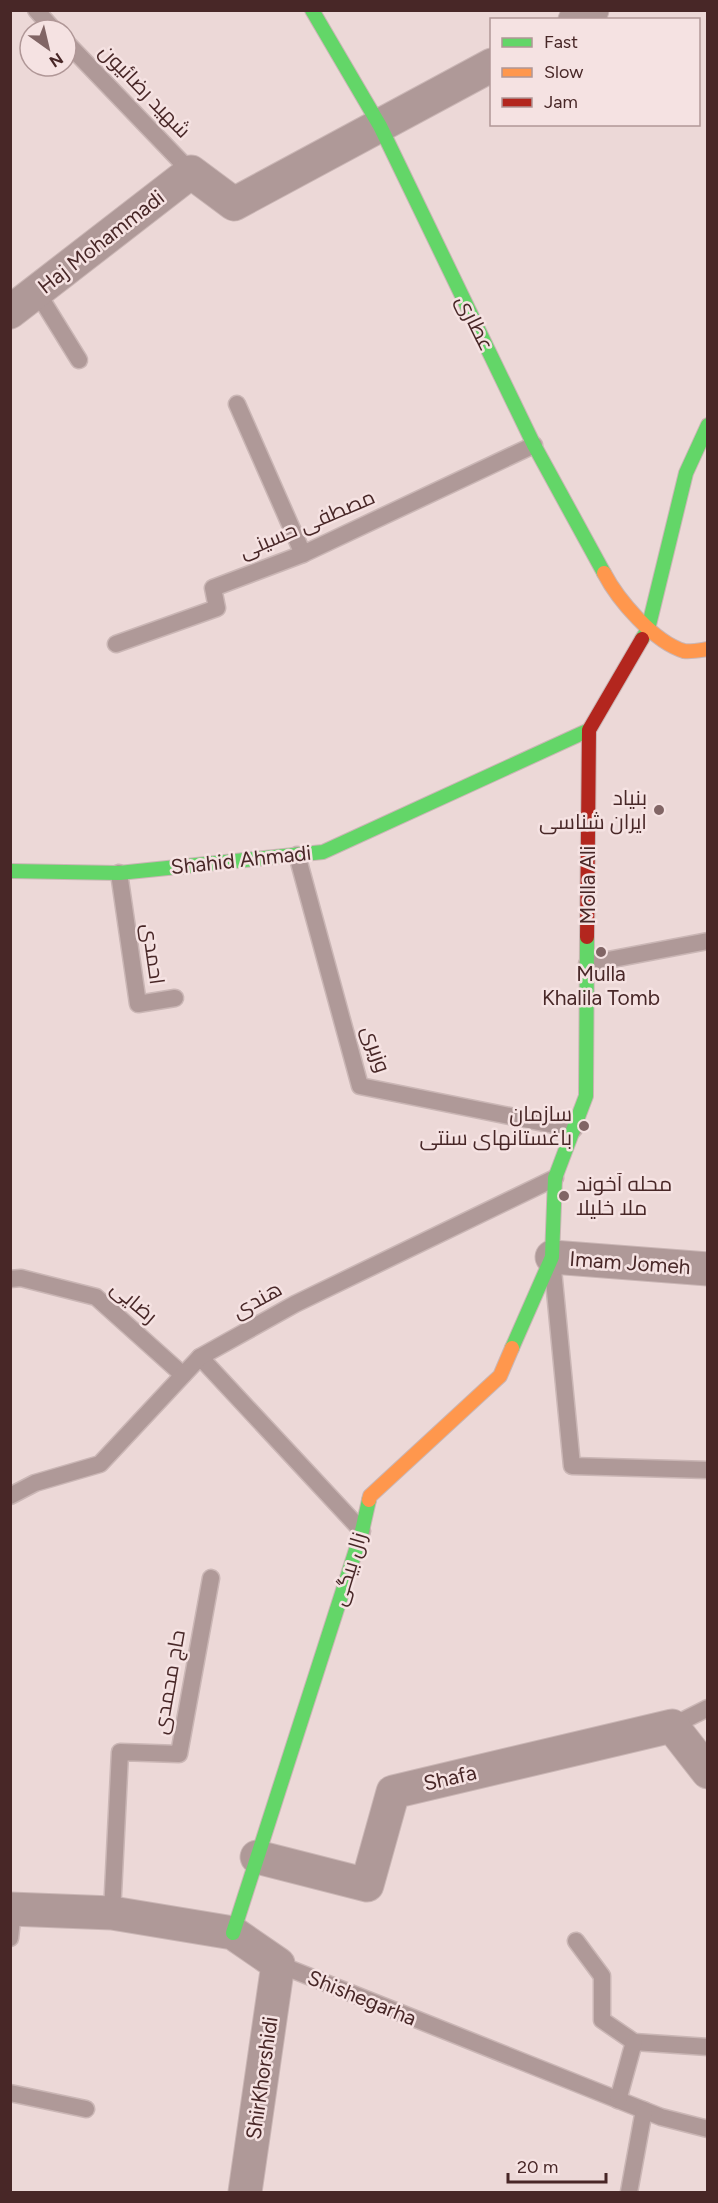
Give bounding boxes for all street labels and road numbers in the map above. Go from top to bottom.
street label: شهید رضائیون [94,39,196,143]
street label: Haj Mohammadi [33,185,169,299]
street label: عطاری [450,291,500,355]
street label: مصطفی حسینی [235,484,379,564]
street label: Shahid Ahmadi [169,840,312,879]
street label: Molla Ali [575,846,600,924]
street label: احمدی [136,922,170,986]
street label: وزیری [356,1022,396,1076]
street label: Imam Jomeh [569,1246,691,1279]
street label: رضایی [105,1275,163,1329]
street label: هندی [228,1276,286,1324]
street label: زال بیگی [326,1529,372,1609]
street label: حاج محمدی [147,1628,192,1736]
street label: Shafa [421,1759,479,1796]
street label: Shishegarha [304,1964,420,2031]
street label: ShirKhorshidi [241,2015,283,2141]

